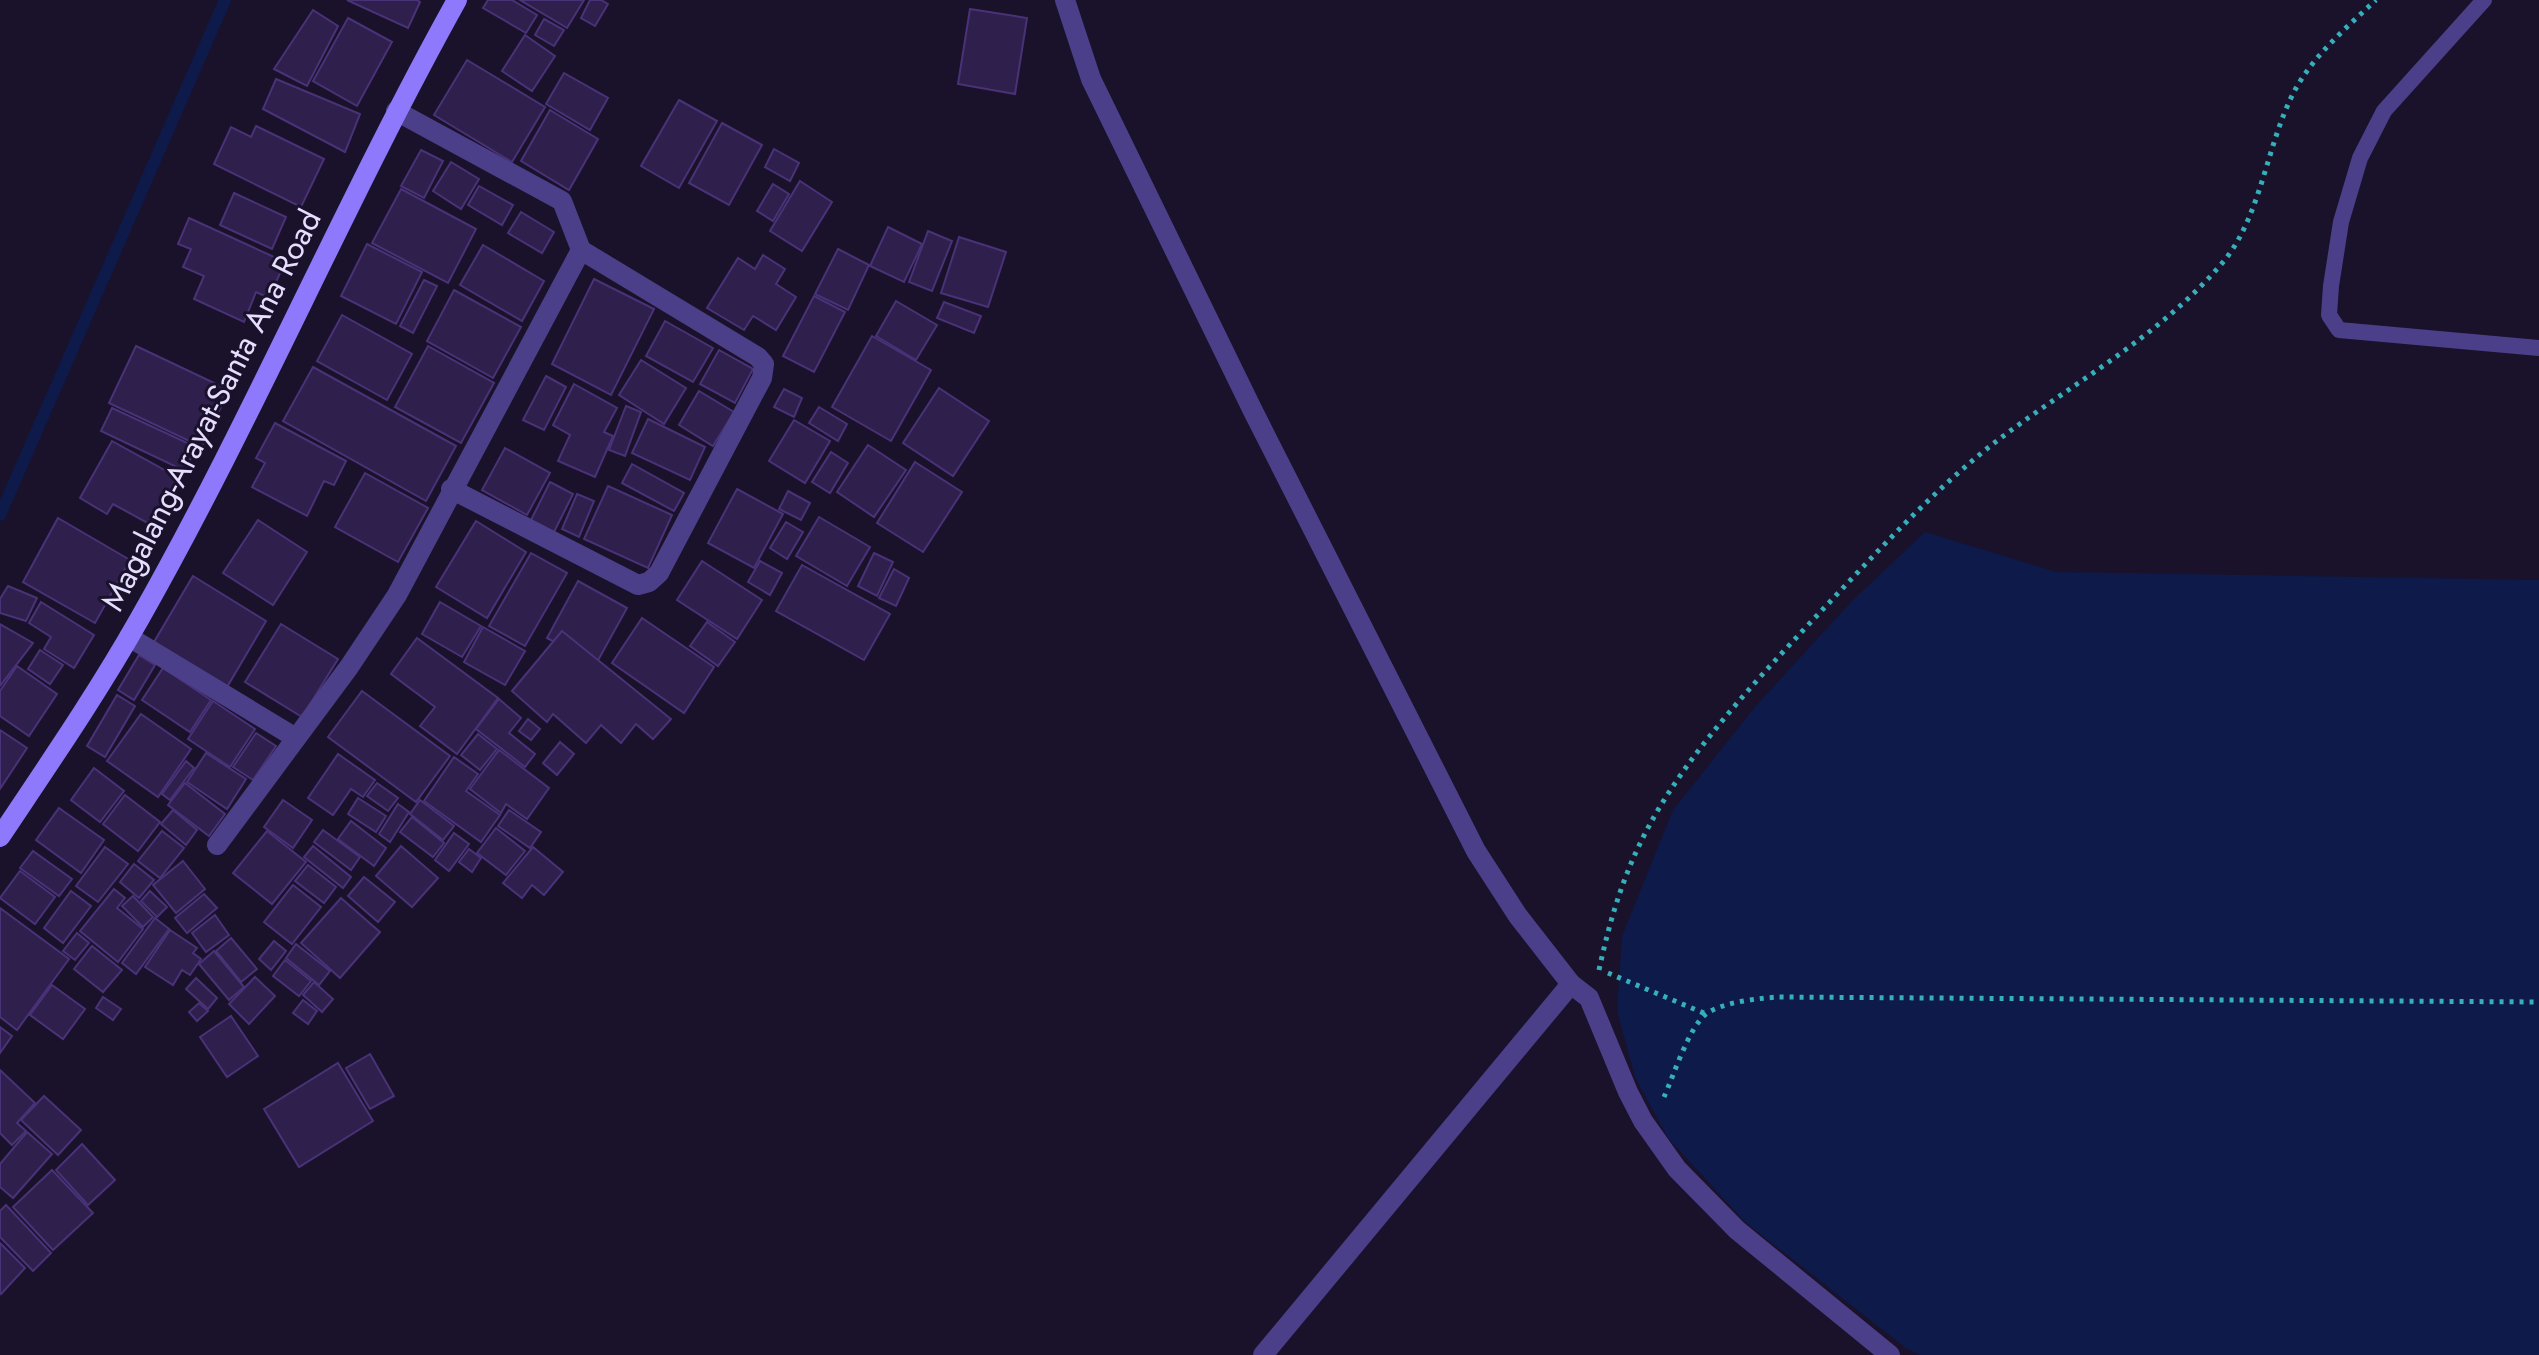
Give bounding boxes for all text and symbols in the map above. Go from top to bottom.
street label: Magalang-Arayat-Santa Ana Road [89,201,333,619]

